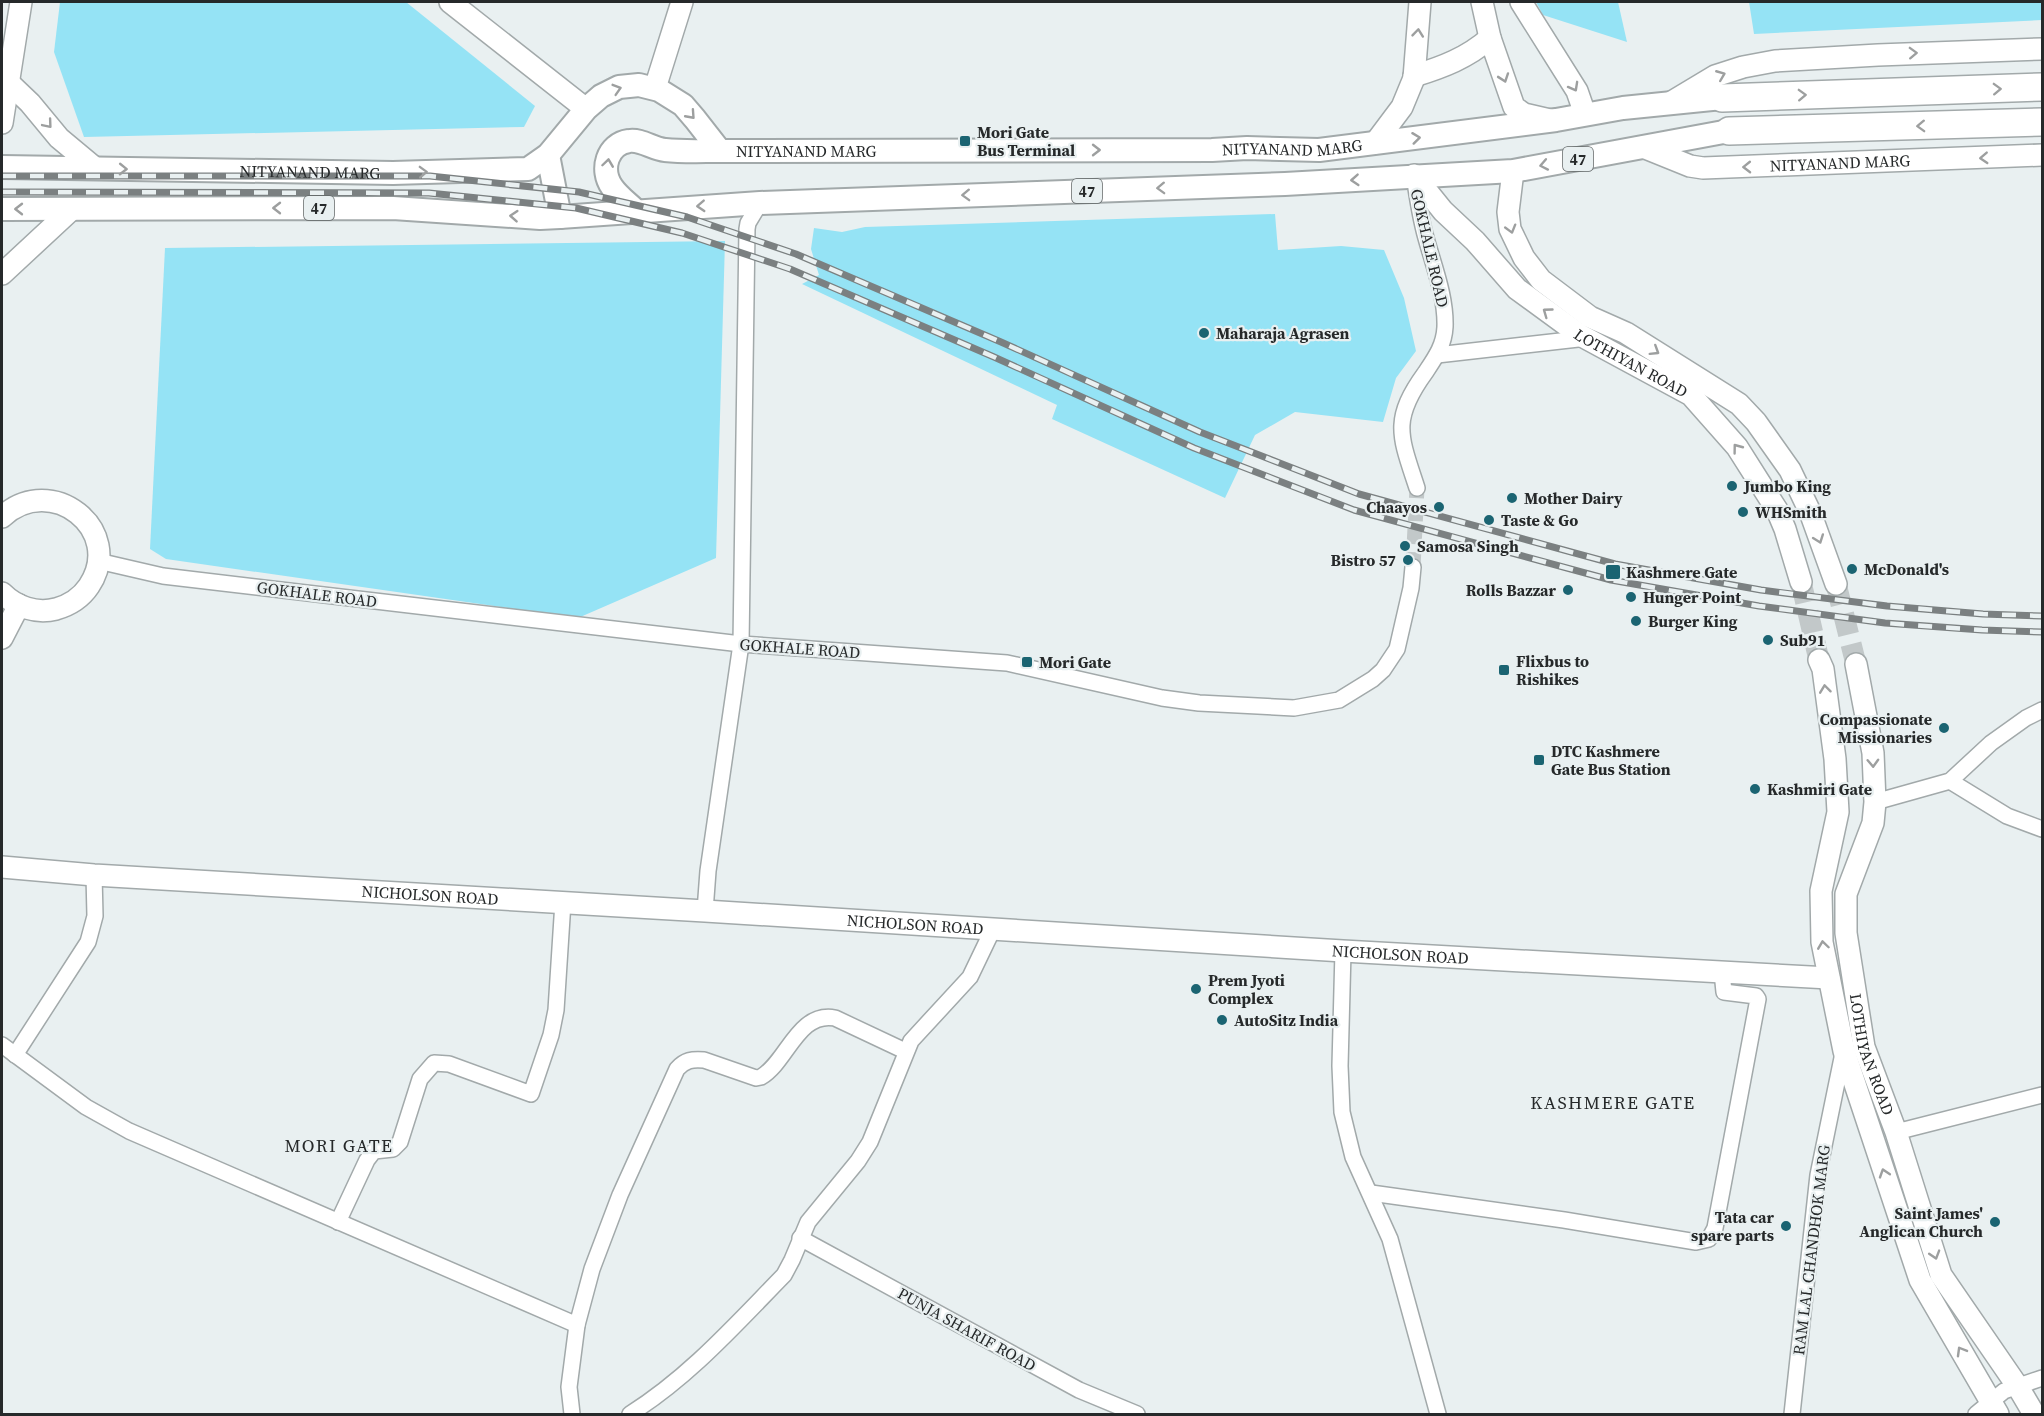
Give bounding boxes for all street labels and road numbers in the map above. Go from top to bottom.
street label: NITYANAND MARG [1221,134,1364,161]
street label: NITYANAND MARG [736,140,877,162]
road number: 47 [1563,147,1593,171]
street label: NITYANAND MARG [1769,149,1911,176]
street label: NITYANAND MARG [239,160,381,184]
road number: 47 [1072,179,1102,203]
street label: GOKHALE ROAD [1406,187,1454,309]
road number: 47 [304,196,334,220]
street label: LOTHIYAN ROAD [1570,323,1692,402]
street label: GOKHALE ROAD [256,576,378,612]
street label: GOKHALE ROAD [739,633,861,663]
street label: NICHOLSON ROAD [361,880,499,910]
street label: NICHOLSON ROAD [846,909,984,939]
street label: NICHOLSON ROAD [1331,939,1469,969]
street label: LOTHIYAN ROAD [1845,992,1900,1118]
street label: RAM LAL CHANDHOK MARG [1787,1144,1835,1356]
street label: PUNJA SHARIF ROAD [894,1282,1040,1376]

